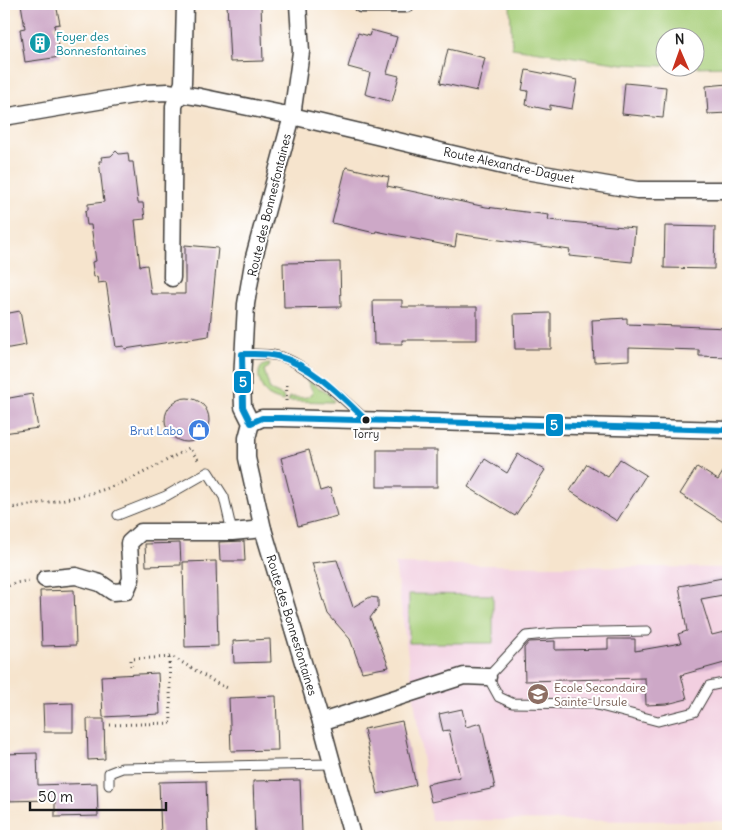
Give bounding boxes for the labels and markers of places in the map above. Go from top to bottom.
place label: Foyer des Bonnesfontaines [56,29,146,58]
building icon: Foyer des Bonnesfontaines [28,31,52,55]
marker: Torry [361,415,371,425]
shop icon: Brut Labo [187,418,211,442]
place label: Brut Labo [130,423,183,438]
place label: Torry [353,427,379,441]
place label: Ecole Secondaire Sainte-Ursule [554,680,646,709]
school or university icon: Ecole Secondaire Sainte-Ursule [526,682,550,706]

